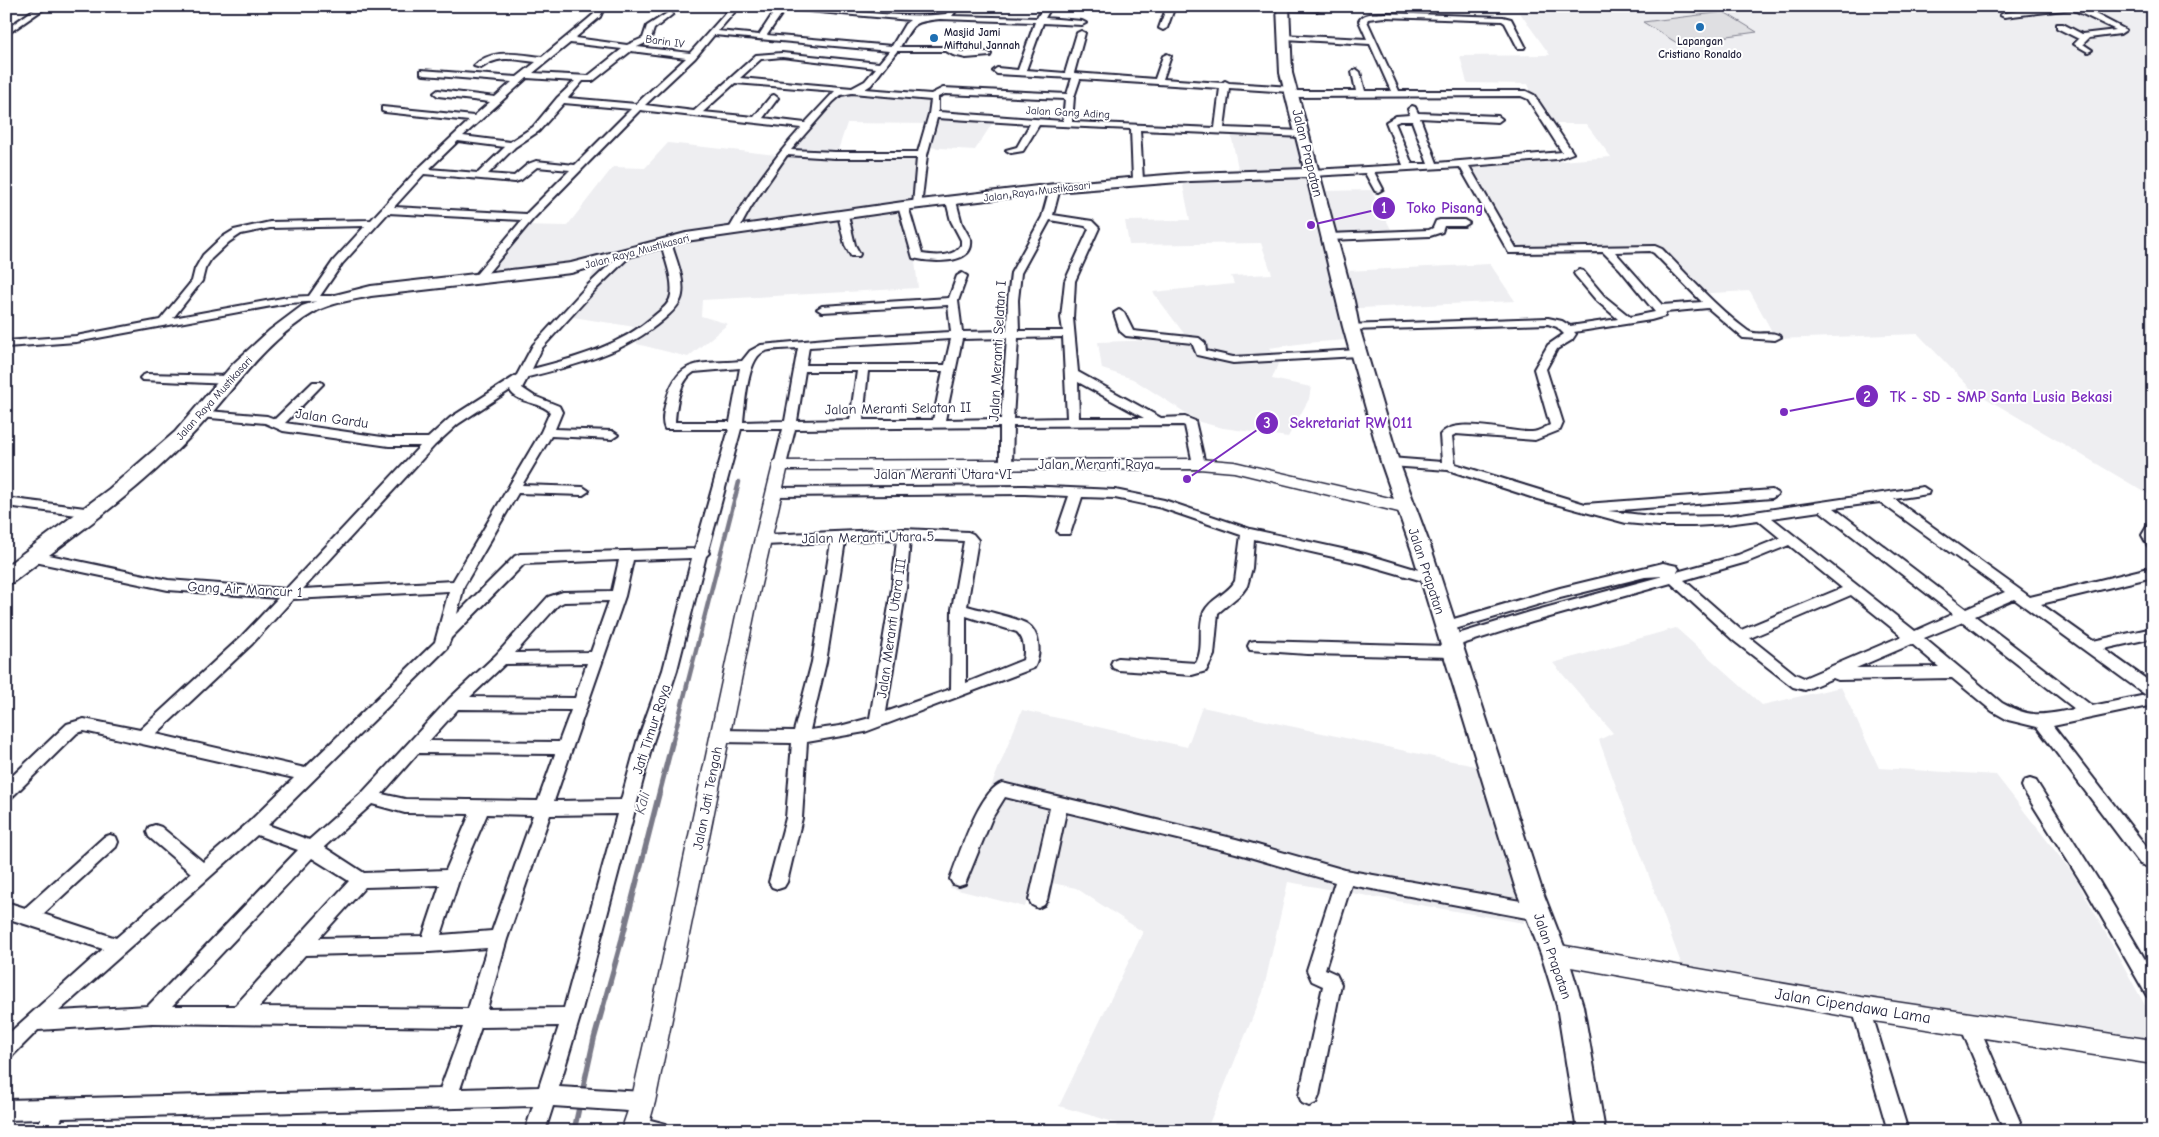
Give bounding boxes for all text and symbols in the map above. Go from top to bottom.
marker: Lapangan Cristiano Ronaldo [1694,21,1706,33]
place label: Masjid Jami Miftahul Jannah [944,26,1020,52]
street label: Barin IV [645,32,685,51]
marker: Masjid Jami Miftahul Jannah [928,32,940,44]
place label: Lapangan Cristiano Ronaldo [1658,35,1742,61]
street label: Jalan Gang Ading [1026,104,1110,121]
street label: Jalan Prapatan [1288,107,1327,199]
street label: Jalan Raya Mustikasari [983,178,1091,205]
callout: Toko Pisang [1372,193,1494,223]
text: 1 [1381,199,1387,217]
text: Toko Pisang [1407,199,1483,217]
street label: Jalan Raya Mustikasari [583,231,691,272]
street label: Jalan Meranti Selatan I [985,280,1010,422]
street label: Jalan Raya Mustikasari [174,354,255,443]
callout: TK - SD - SMP Santa Lusia Bekasi [1855,381,2122,411]
text: 2 [1863,388,1871,406]
text: TK - SD - SMP Santa Lusia Bekasi [1890,388,2112,406]
street label: Jalan Meranti Selatan II [825,399,971,418]
street label: Jalan Gardu [294,405,369,432]
callout: Sekretariat RW 011 [1255,408,1422,438]
text: 3 [1263,414,1271,432]
text: Sekretariat RW 011 [1290,414,1412,432]
street label: Jalan Meranti Raya [1038,456,1154,473]
street label: Jalan Meranti Utara VI [874,466,1012,483]
street label: Jalan Prapatan [1405,526,1449,617]
street label: Jalan Meranti Utara 5 [802,528,934,547]
street label: Jalan Meranti Utara III [873,557,910,699]
street label: Gang Air Mancur 1 [187,578,303,601]
street label: Jati Timur Raya [629,682,674,776]
street label: Jalan Jati Tengah [689,745,726,851]
water label: Kali [630,789,654,816]
street label: Jalan Prapatan [1530,911,1575,1001]
street label: Jalan Cipendawa Lama [1774,985,1932,1027]

